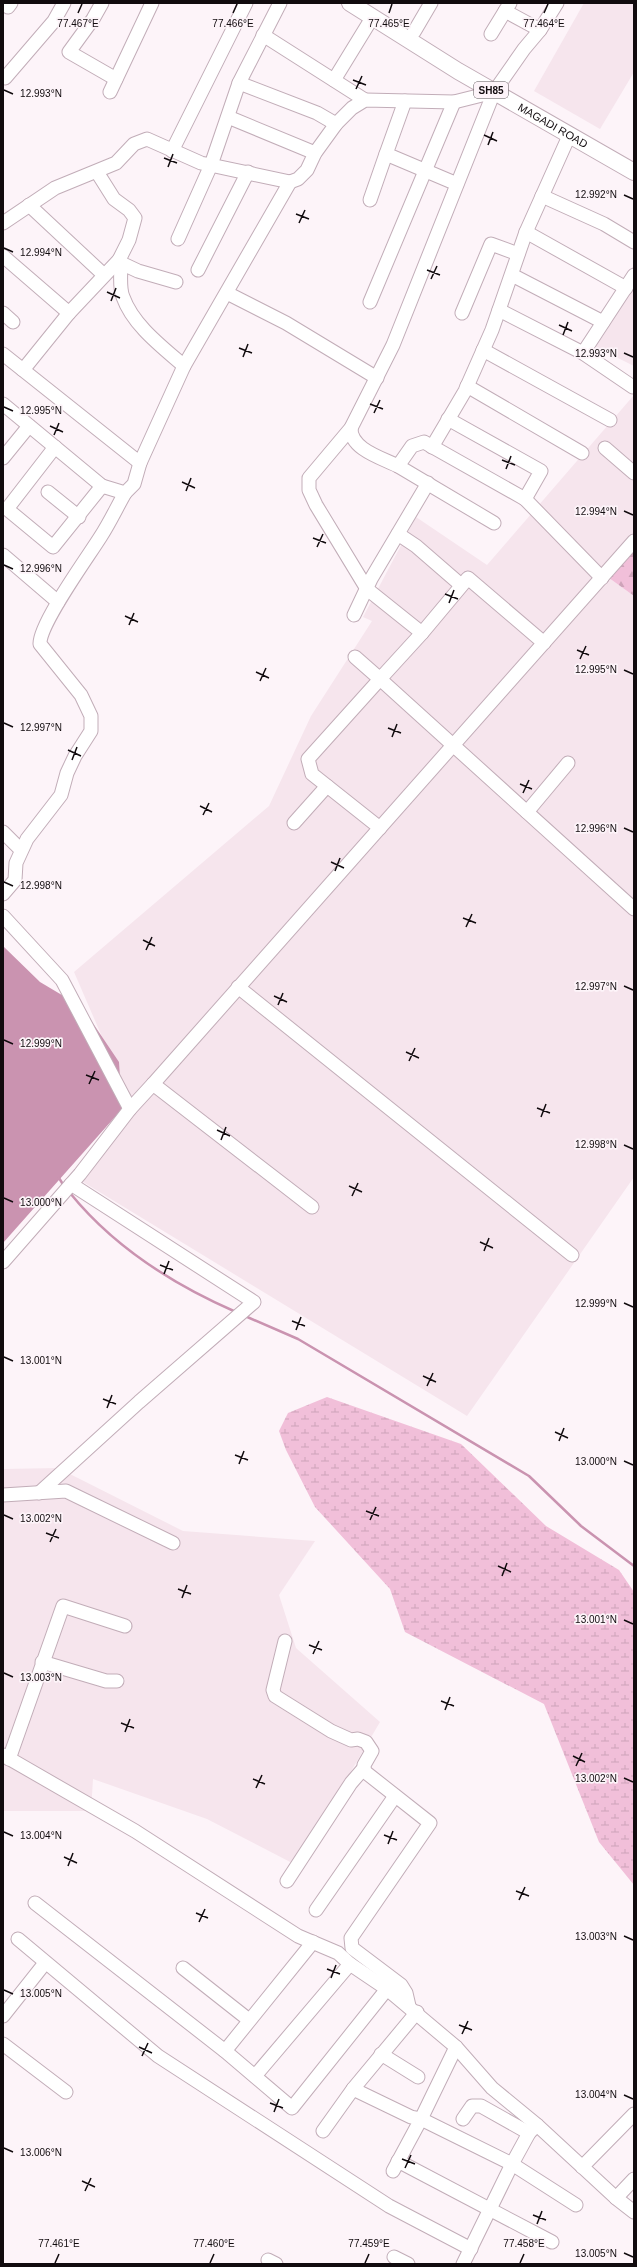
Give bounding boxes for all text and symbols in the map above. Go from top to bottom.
text: 77.467°E [57,18,99,29]
text: 77.466°E [212,18,254,29]
text: 77.465°E [368,18,410,29]
text: 77.464°E [523,18,565,29]
road number: SH85 [474,82,508,98]
text: 12.993°N [20,88,62,99]
street label: MAGADI ROAD [516,101,590,150]
text: 12.992°N [575,189,617,200]
text: 12.994°N [20,247,62,258]
text: 12.993°N [575,348,617,359]
text: 12.995°N [20,405,62,416]
text: 12.994°N [575,506,617,517]
text: 12.996°N [20,563,62,574]
text: 12.995°N [575,664,617,675]
text: 12.997°N [20,722,62,733]
text: 12.996°N [575,823,617,834]
text: 12.998°N [20,880,62,891]
text: 12.997°N [575,981,617,992]
text: 12.999°N [20,1038,62,1049]
text: 12.998°N [575,1139,617,1150]
text: 13.000°N [20,1197,62,1208]
text: 12.999°N [575,1298,617,1309]
text: 13.001°N [20,1355,62,1366]
text: 13.000°N [575,1456,617,1467]
text: 13.002°N [20,1513,62,1524]
text: 13.001°N [575,1614,617,1625]
text: 13.003°N [20,1672,62,1683]
text: 13.002°N [575,1773,617,1784]
text: 13.004°N [20,1830,62,1841]
text: 13.003°N [575,1931,617,1942]
text: 13.005°N [20,1988,62,1999]
text: 13.004°N [575,2089,617,2100]
text: 13.006°N [20,2147,62,2158]
text: 77.461°E [38,2238,80,2249]
text: 77.460°E [193,2238,235,2249]
text: 77.459°E [348,2238,390,2249]
text: 77.458°E [503,2238,545,2249]
text: 13.005°N [575,2248,617,2259]

